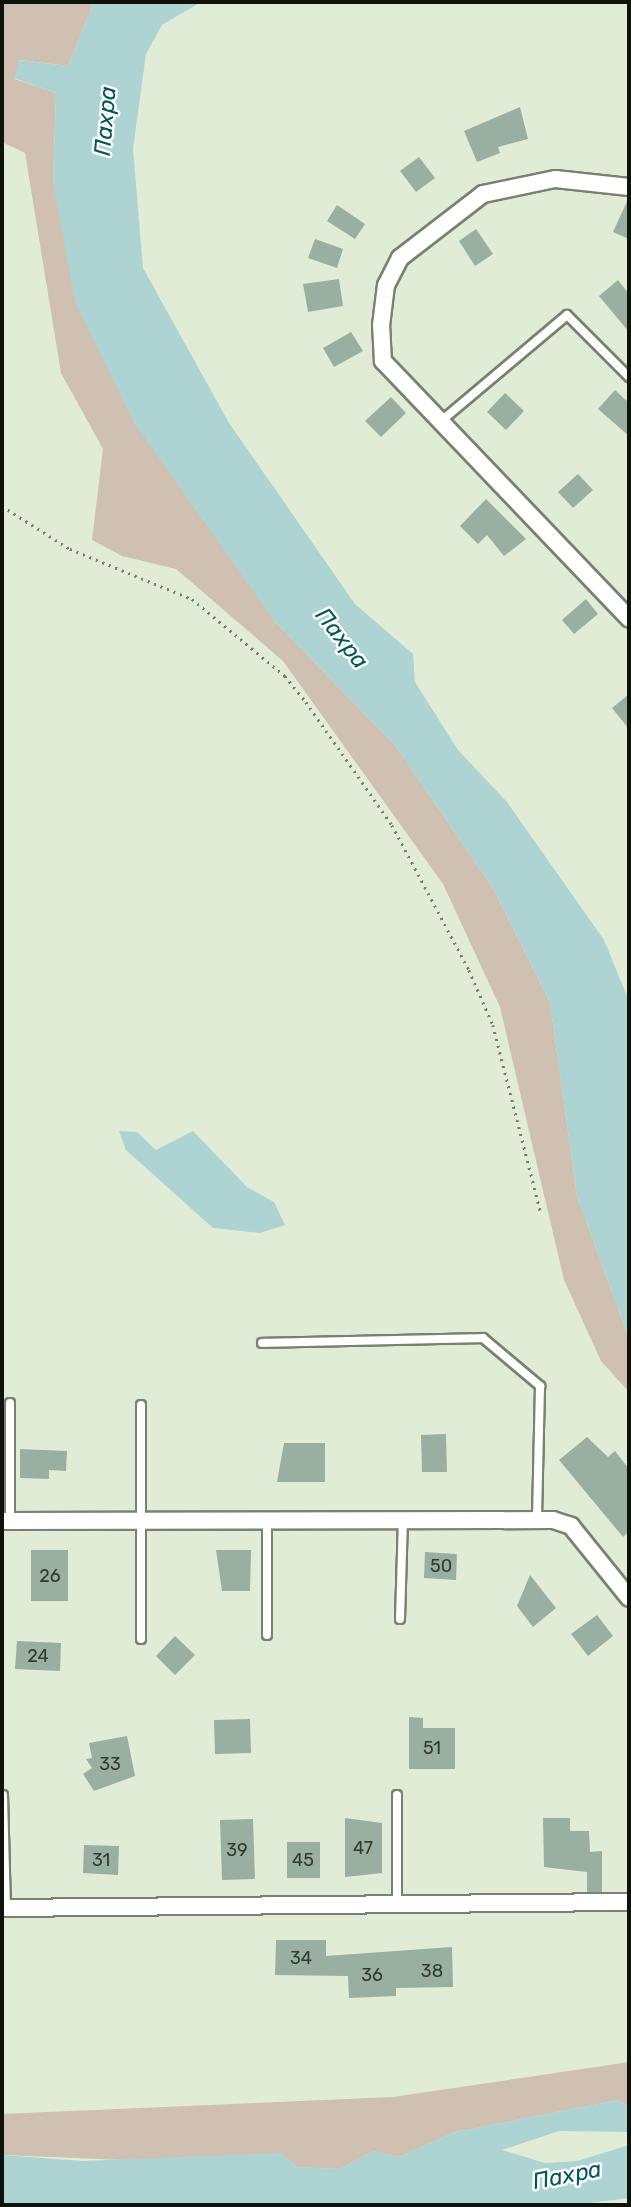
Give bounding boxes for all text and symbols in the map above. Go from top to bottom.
water label: Пахра [88,85,122,157]
water label: Пахра [310,602,374,674]
house number: 50 [430,1555,452,1577]
house number: 26 [39,1565,61,1587]
house number: 24 [27,1645,49,1667]
house number: 51 [423,1737,441,1759]
house number: 33 [99,1753,121,1775]
house number: 47 [353,1837,373,1859]
house number: 39 [226,1839,248,1861]
house number: 31 [92,1849,110,1871]
house number: 45 [292,1849,314,1871]
house number: 34 [290,1947,312,1969]
house number: 38 [421,1960,443,1982]
house number: 36 [361,1964,383,1986]
water label: Пахра [530,2155,604,2195]

